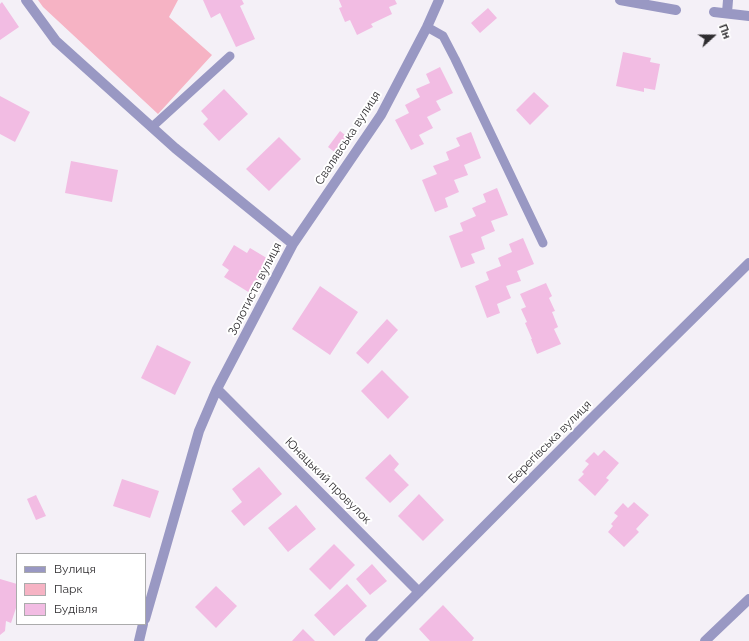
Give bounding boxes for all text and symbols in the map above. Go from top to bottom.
north arrow [693,16,733,56]
text: Пн [716,22,733,41]
street label: Свалявська вулиця [312,88,384,188]
street label: Золотиста вулиця [225,240,285,338]
street label: Берегівська вулиця [505,397,595,487]
street label: Юнацький провулок [282,435,374,527]
legend [16,553,146,625]
text: Вулиця [54,562,96,576]
text: Парк [54,582,83,596]
text: Будівля [54,602,97,616]

